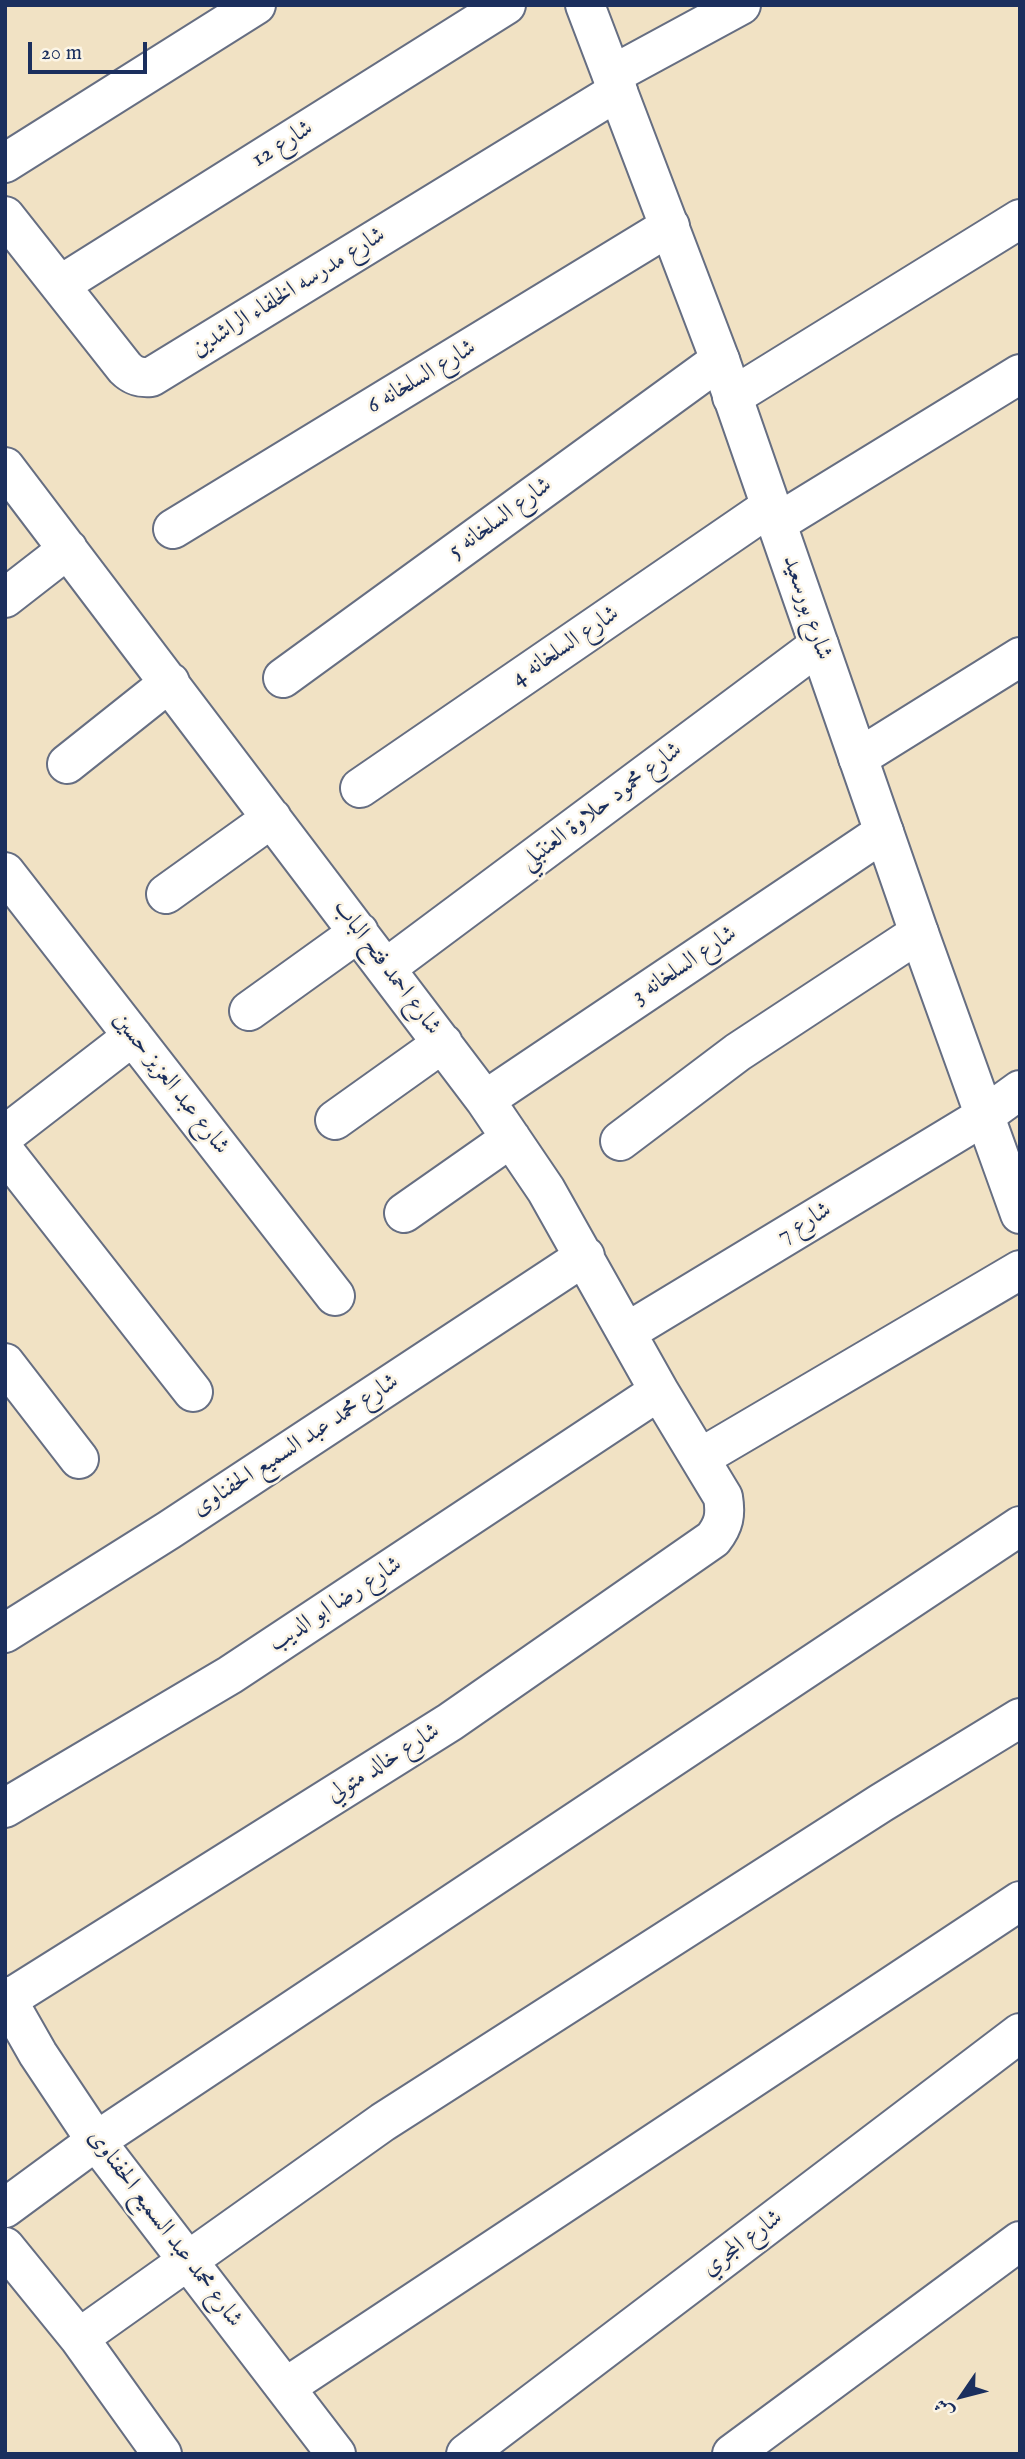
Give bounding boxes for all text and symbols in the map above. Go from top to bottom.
scale bar [32,28,150,72]
text: 20 m [41,40,82,67]
street label: شارع 12 [247,115,319,175]
street label: شارع مدرسه الخلفاء الراشدين [187,222,391,364]
street label: شارع السلخانه 6 [362,334,482,422]
street label: شارع السلخانه 5 [444,472,558,566]
street label: شارع بورسعيد [775,552,837,664]
street label: شارع السلخانه 4 [507,600,625,694]
street label: شارع محمود حلاوة العنتبلي [515,737,689,877]
street label: شارع احمد فتح الباب [326,894,446,1042]
street label: شارع السلخانه 3 [627,920,743,1012]
street label: شارع عبد العزيز حسين [105,1007,235,1161]
street label: شارع 7 [773,1197,837,1251]
street label: شارع محمد عبد السميع الحفناوى [187,1368,405,1524]
street label: شارع رضا ابو الديب [264,1551,408,1659]
street label: شارع خالد متولي [322,1718,446,1810]
street label: شارع محمد عبد السميع الحفناوى [80,2124,248,2334]
street label: شارع المجري [697,2204,789,2284]
north arrow [927,2361,997,2431]
text: ش [930,2393,960,2423]

